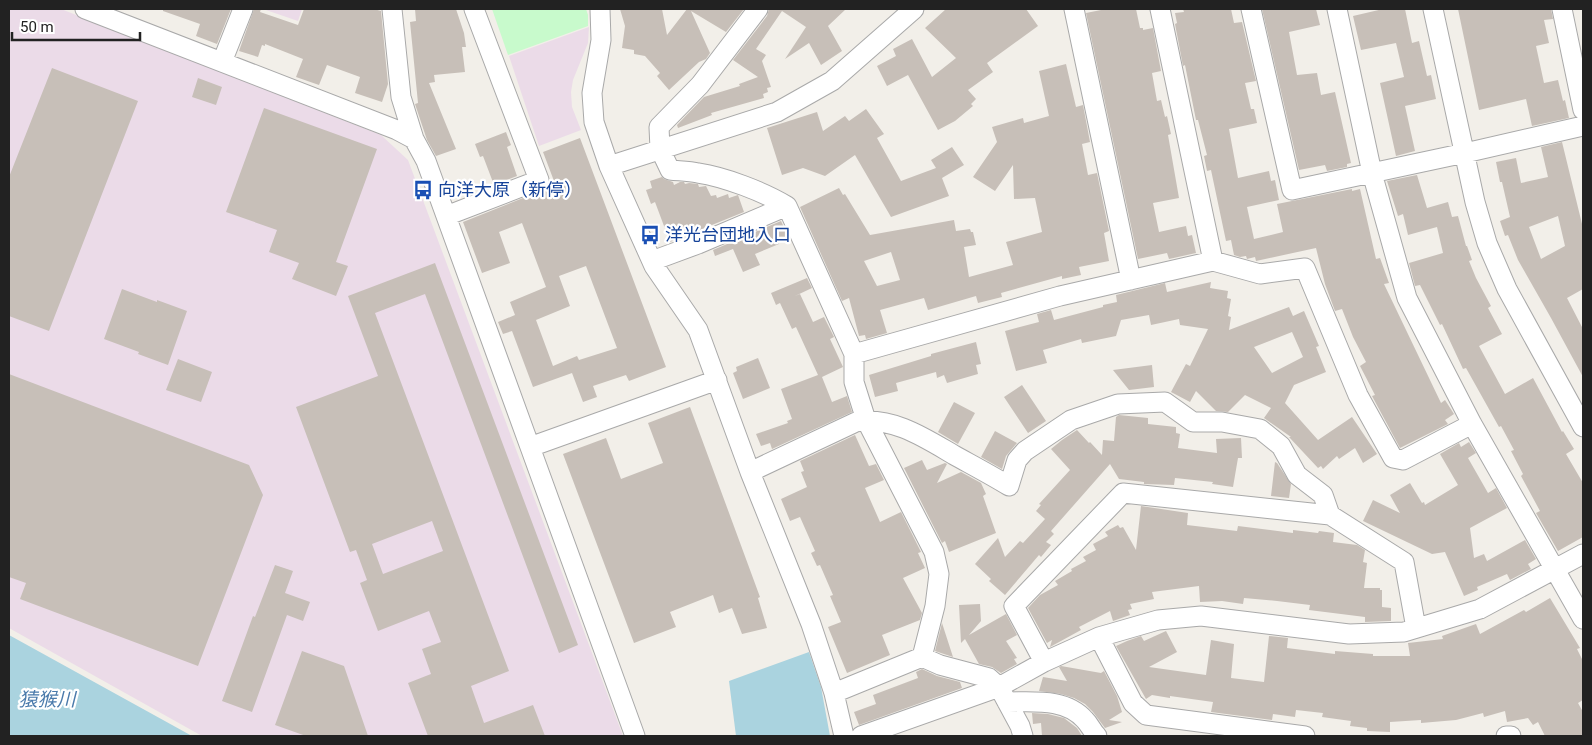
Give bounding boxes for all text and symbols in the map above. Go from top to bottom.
scale bar [12,10,140,42]
text: 50 m [20,18,54,36]
bus stop icon: 向洋大原（新停） [412,179,434,201]
place label: 向洋大原（新停） [438,179,582,200]
bus stop icon: 洋光台団地入口 [639,224,661,246]
place label: 洋光台団地入口 [665,224,791,245]
water label: 猿猴川 [18,688,77,711]

